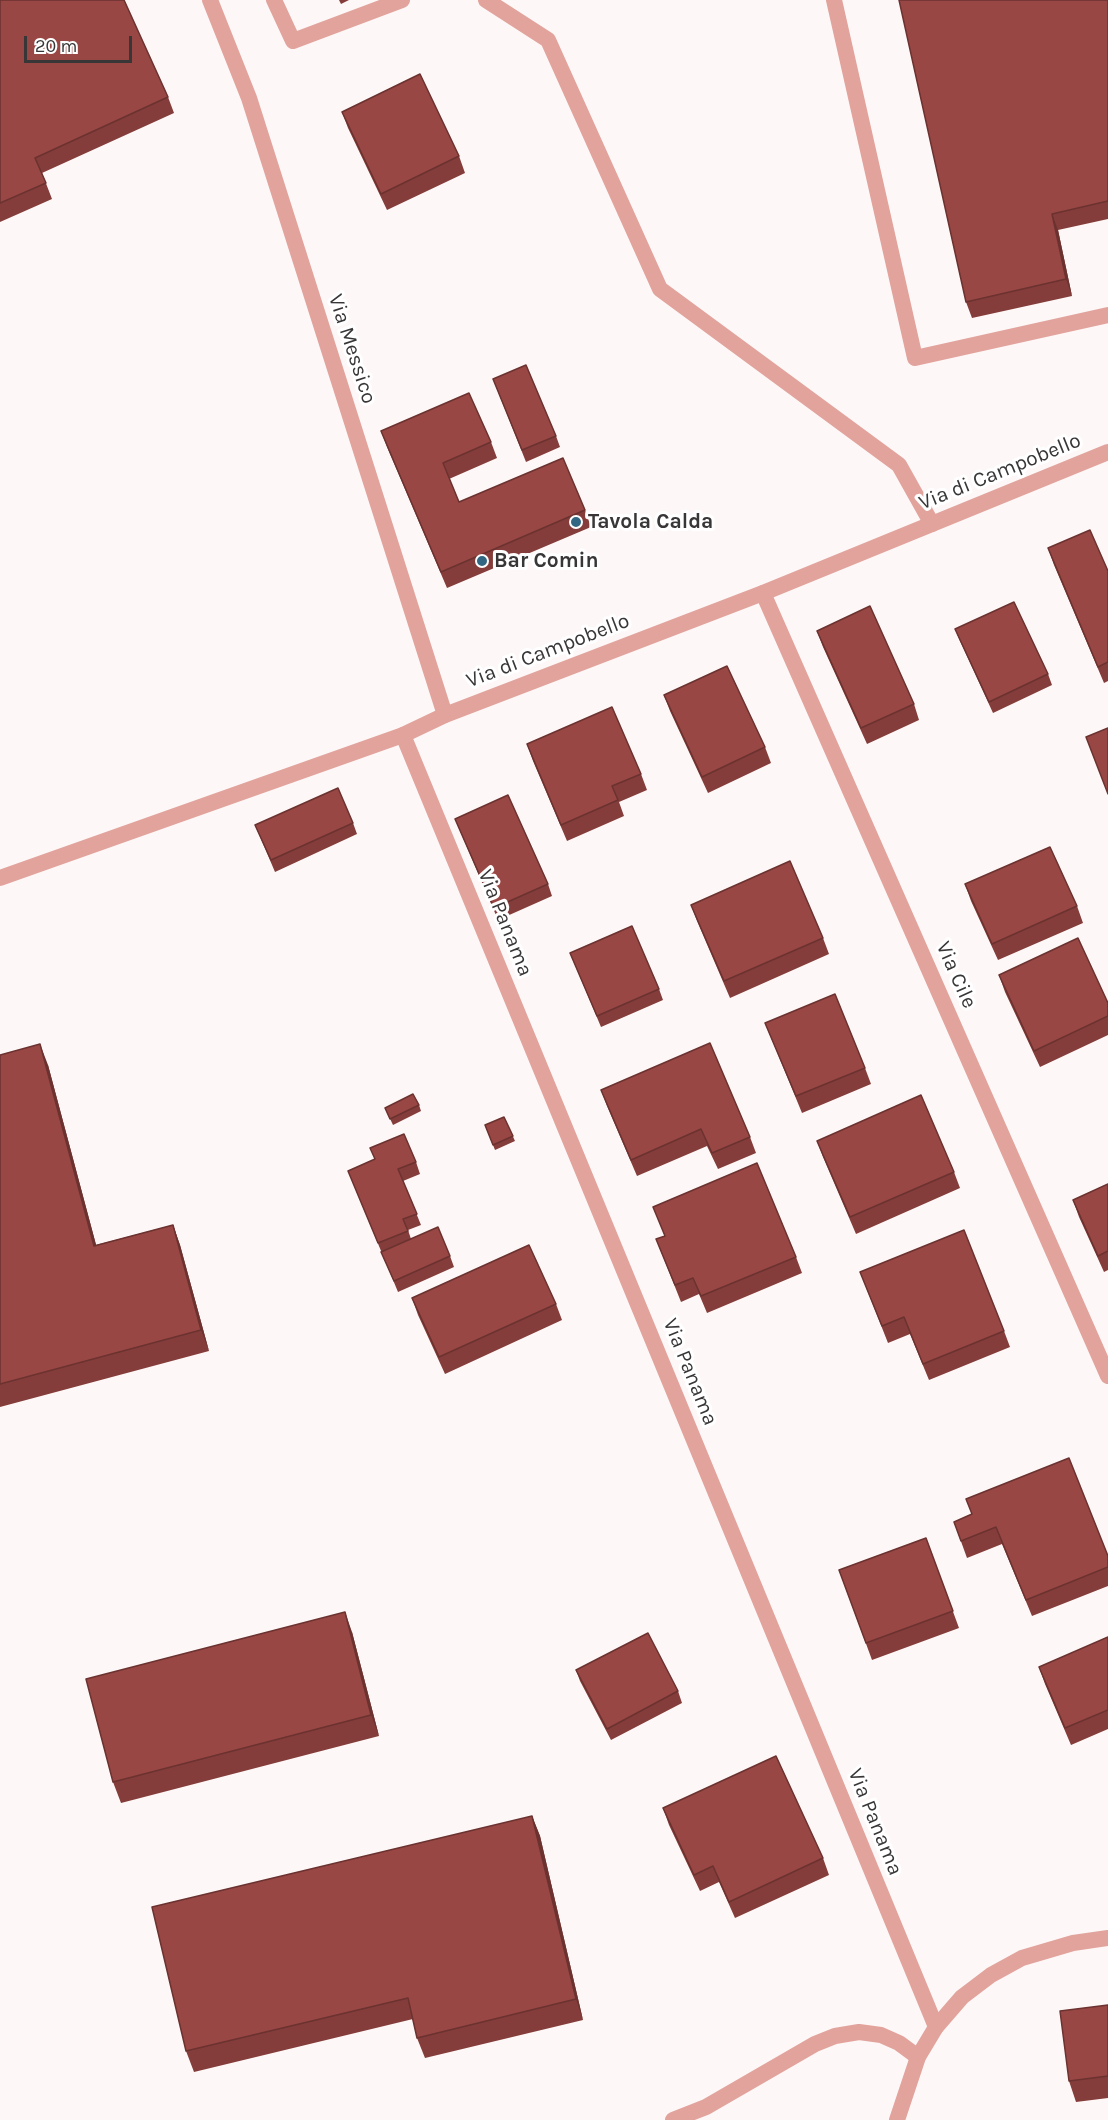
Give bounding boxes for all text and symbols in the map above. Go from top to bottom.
scale bar [27,24,135,62]
text: 20 m [35,35,77,57]
street label: Via Messico [322,291,382,407]
street label: Via di Campobello [915,428,1085,516]
place label: Tavola Calda [588,509,713,535]
marker: Tavola Calda [569,515,583,529]
place label: Bar Comin [494,548,599,574]
marker: Bar Comin [475,554,489,568]
street label: Via di Campobello [463,608,633,694]
street label: Via Panama [472,866,538,980]
street label: Via Cile [930,938,982,1012]
street label: Via Panama [657,1315,723,1429]
street label: Via Panama [842,1765,908,1879]

